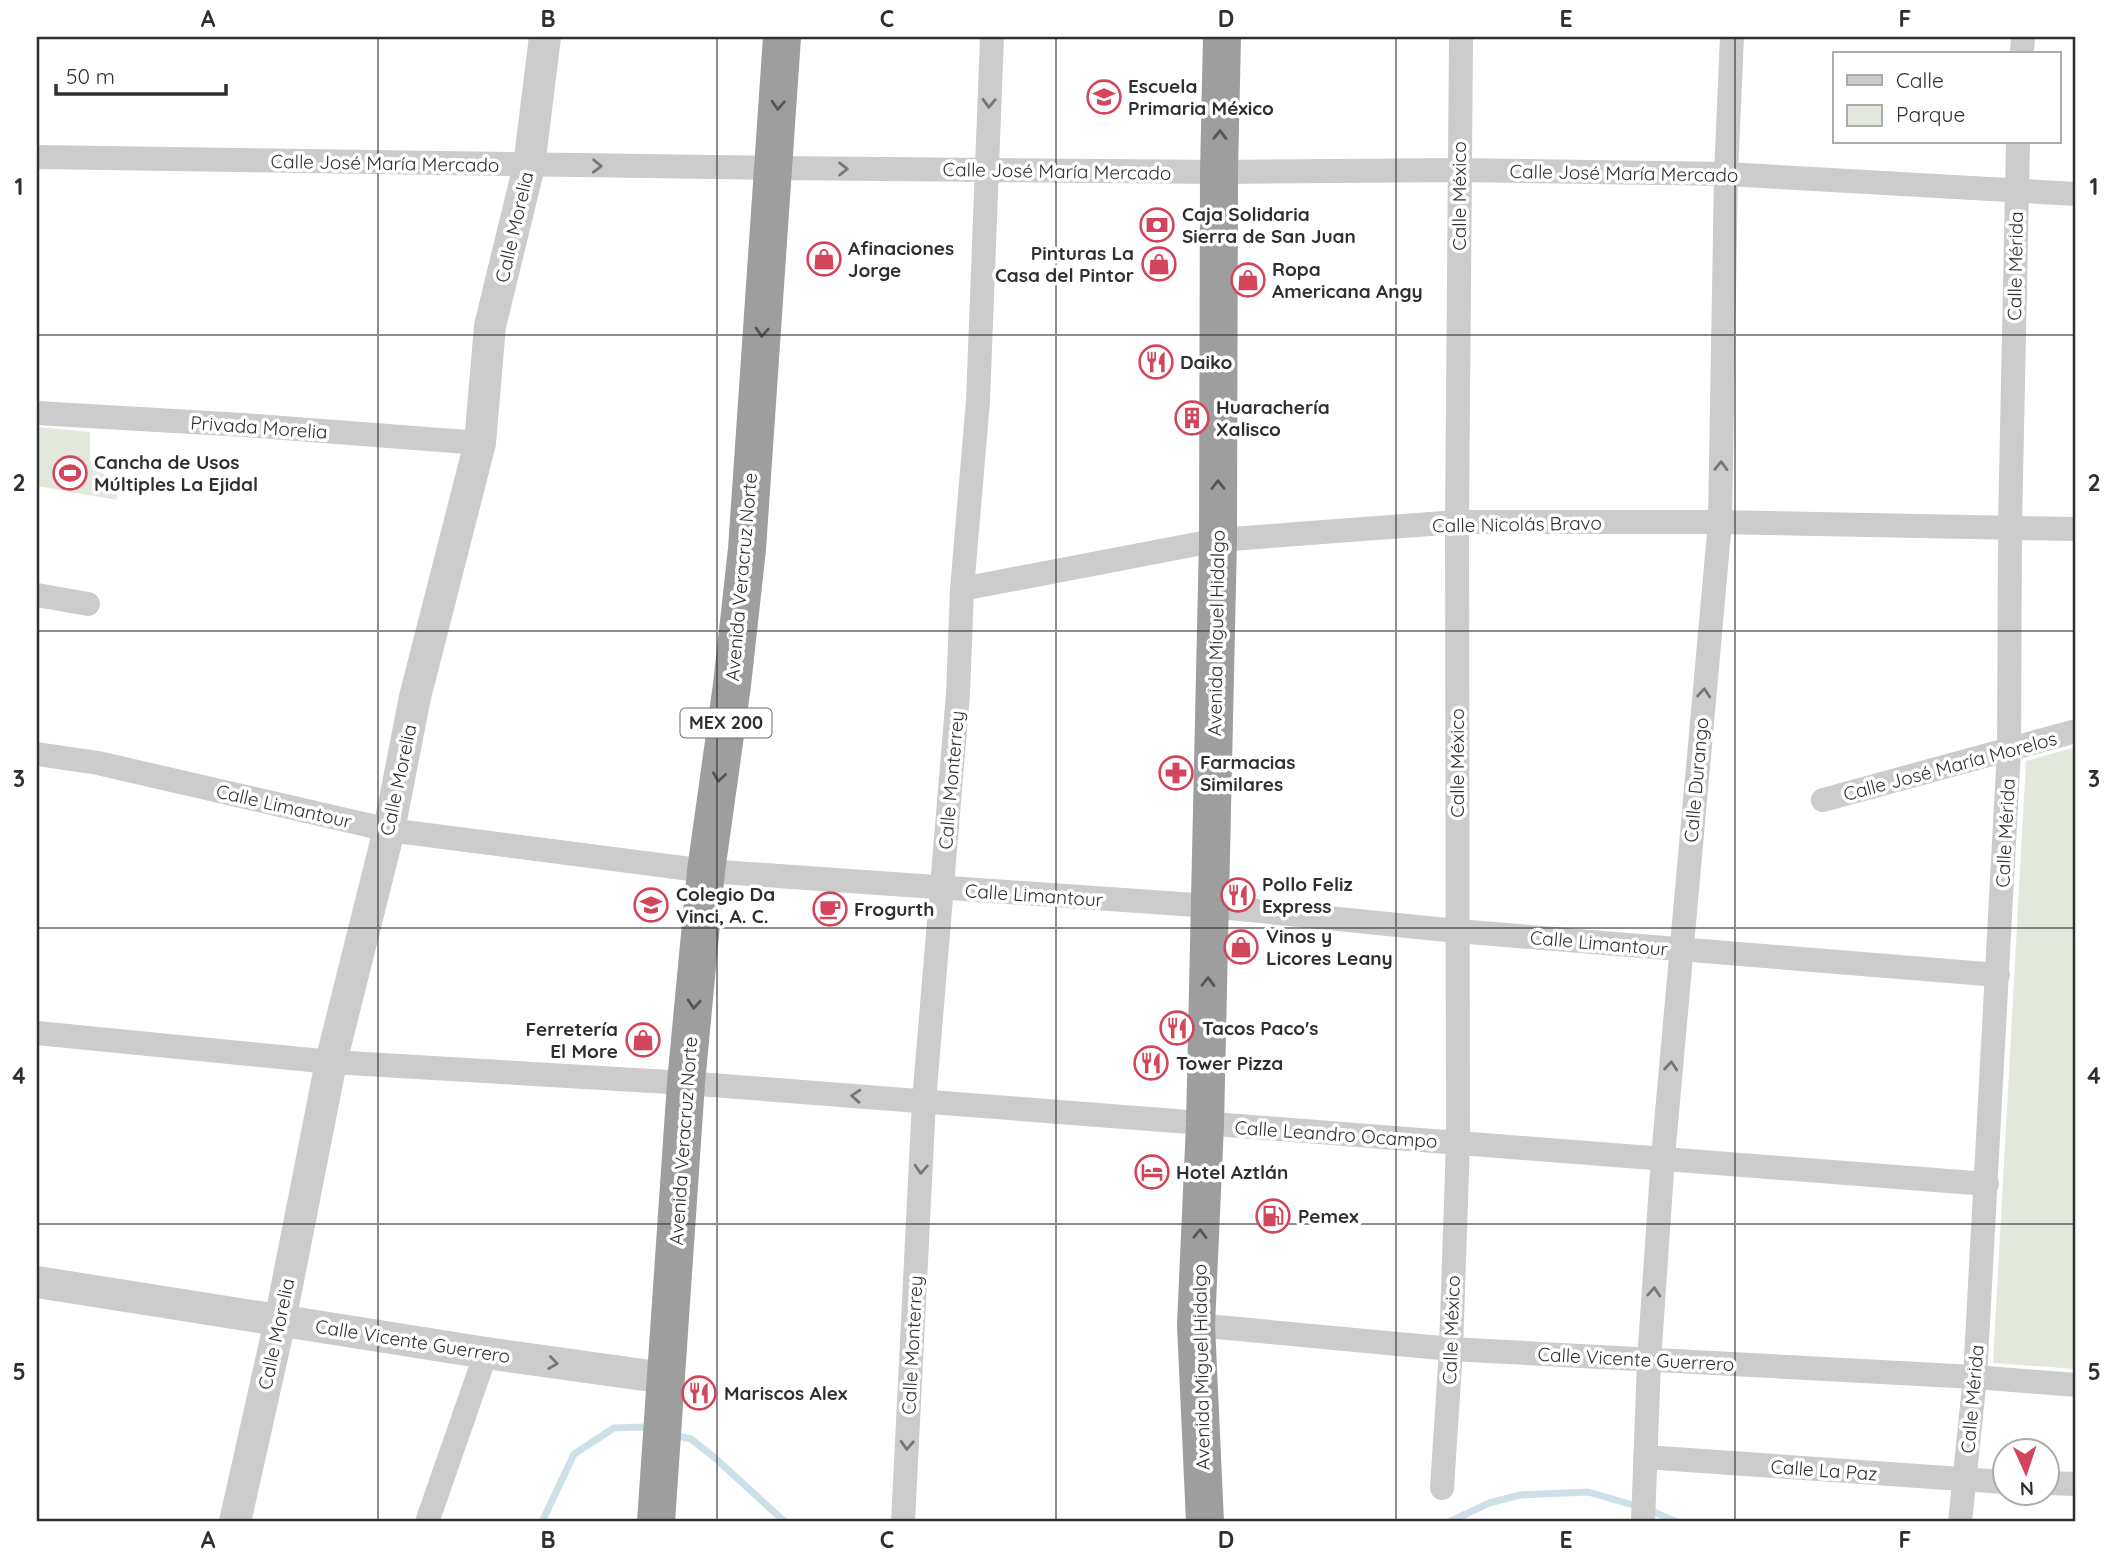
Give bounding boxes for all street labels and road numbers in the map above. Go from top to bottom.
street label: Calle México [1447,141,1471,251]
street label: Calle José María Mercado [271,149,499,177]
street label: Calle José María Mercado [943,157,1171,185]
street label: Calle José María Mercado [1510,159,1738,187]
street label: Calle Morelia [490,169,538,285]
street label: Calle Mérida [2002,211,2028,321]
street label: Privada Morelia [190,410,328,444]
street label: Avenida Veracruz Norte [720,472,762,682]
street label: Calle Nicolás Bravo [1432,511,1602,537]
street label: Avenida Miguel Hidalgo [1202,530,1230,736]
road number: MEX 200 [680,708,772,738]
street label: Calle México [1445,708,1469,818]
street label: Calle Monterrey [933,710,969,850]
street label: Calle Durango [1679,716,1713,844]
street label: Calle Morelia [374,722,422,838]
street label: Calle José María Morelos [1841,726,2060,806]
street label: Calle Mérida [1990,778,2020,888]
street label: Calle Limantour [214,779,355,833]
street label: Calle Limantour [964,878,1105,912]
street label: Calle Limantour [1529,925,1670,961]
street label: Avenida Veracruz Norte [664,1036,702,1246]
street label: Calle Leandro Ocampo [1234,1115,1438,1153]
street label: Avenida Miguel Hidalgo [1187,1264,1215,1470]
street label: Calle Monterrey [896,1275,928,1415]
street label: Calle México [1437,1275,1465,1385]
street label: Calle Morelia [252,1276,300,1392]
street label: Calle Vicente Guerrero [314,1314,512,1368]
street label: Calle Vicente Guerrero [1537,1342,1735,1376]
street label: Calle Mérida [1955,1344,1989,1454]
street label: Calle La Paz [1770,1454,1878,1486]

